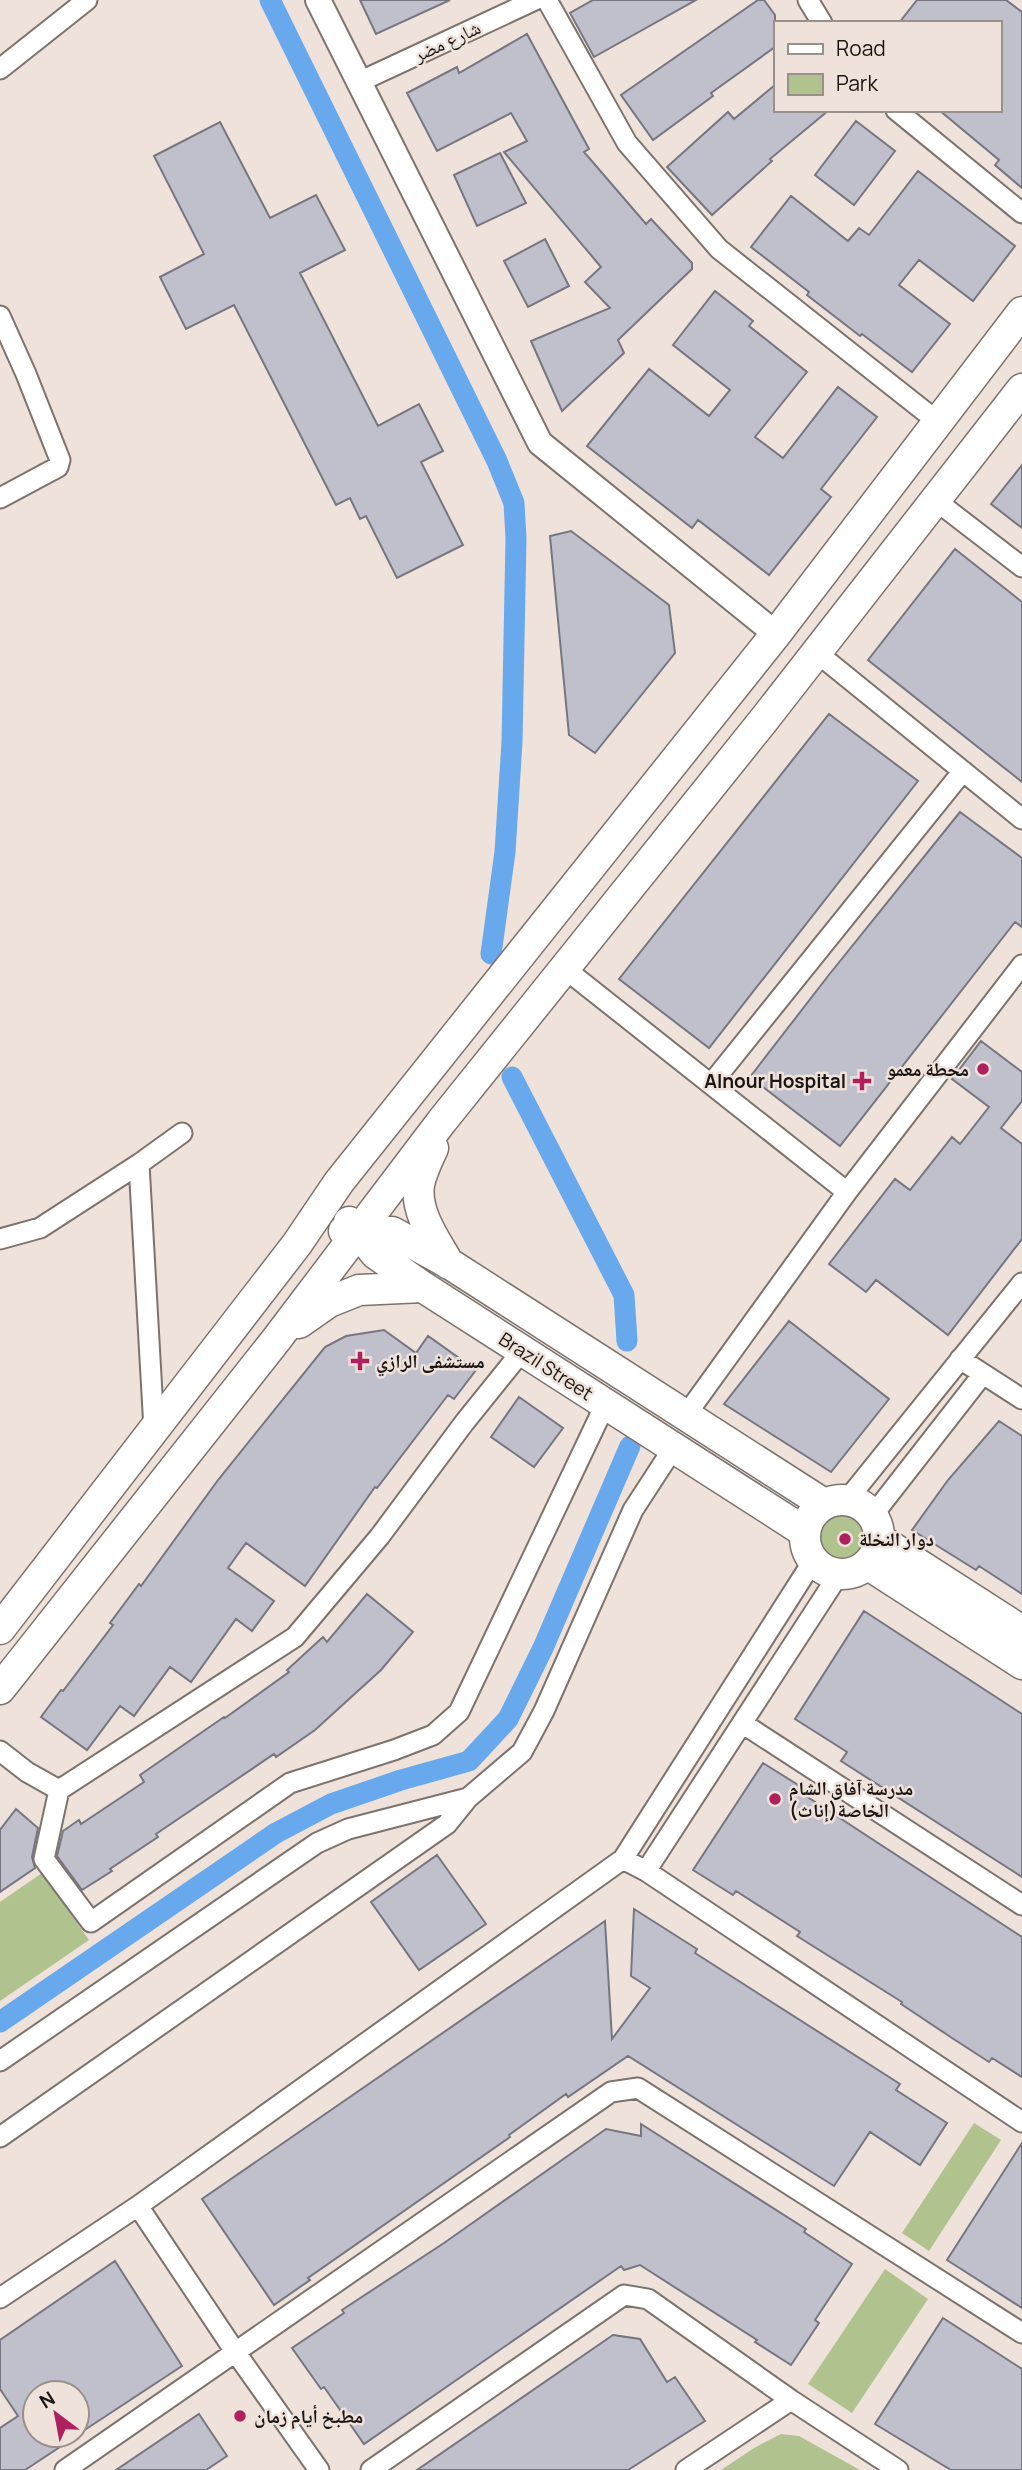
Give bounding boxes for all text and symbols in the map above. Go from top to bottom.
street label: شارع مضر [408,14,485,68]
legend [774,21,1001,112]
text: Road [836,34,886,62]
text: Park [836,69,878,97]
place label: محطة معمو [887,1056,969,1082]
marker: محطة معمو [975,1061,991,1077]
place label: Alnour Hospital [704,1068,846,1094]
marker: Alnour Hospital [852,1071,872,1091]
street label: Brazil Street [494,1326,598,1406]
place label: مستشفى الرازي [376,1348,485,1377]
marker: مستشفى الرازي [350,1351,370,1371]
place label: دوار النخلة [859,1526,934,1552]
marker: دوار النخلة [837,1531,853,1547]
place label: مدرسة آفاق الشام الخاصة(إناث) [789,1775,913,1823]
marker: مدرسة آفاق الشام الخاصة(إناث) [767,1791,783,1807]
north arrow [21,2379,91,2449]
text: N [34,2385,60,2414]
place label: مطبخ أيام زمان [254,2403,363,2430]
marker: مطبخ أيام زمان [232,2408,248,2424]

